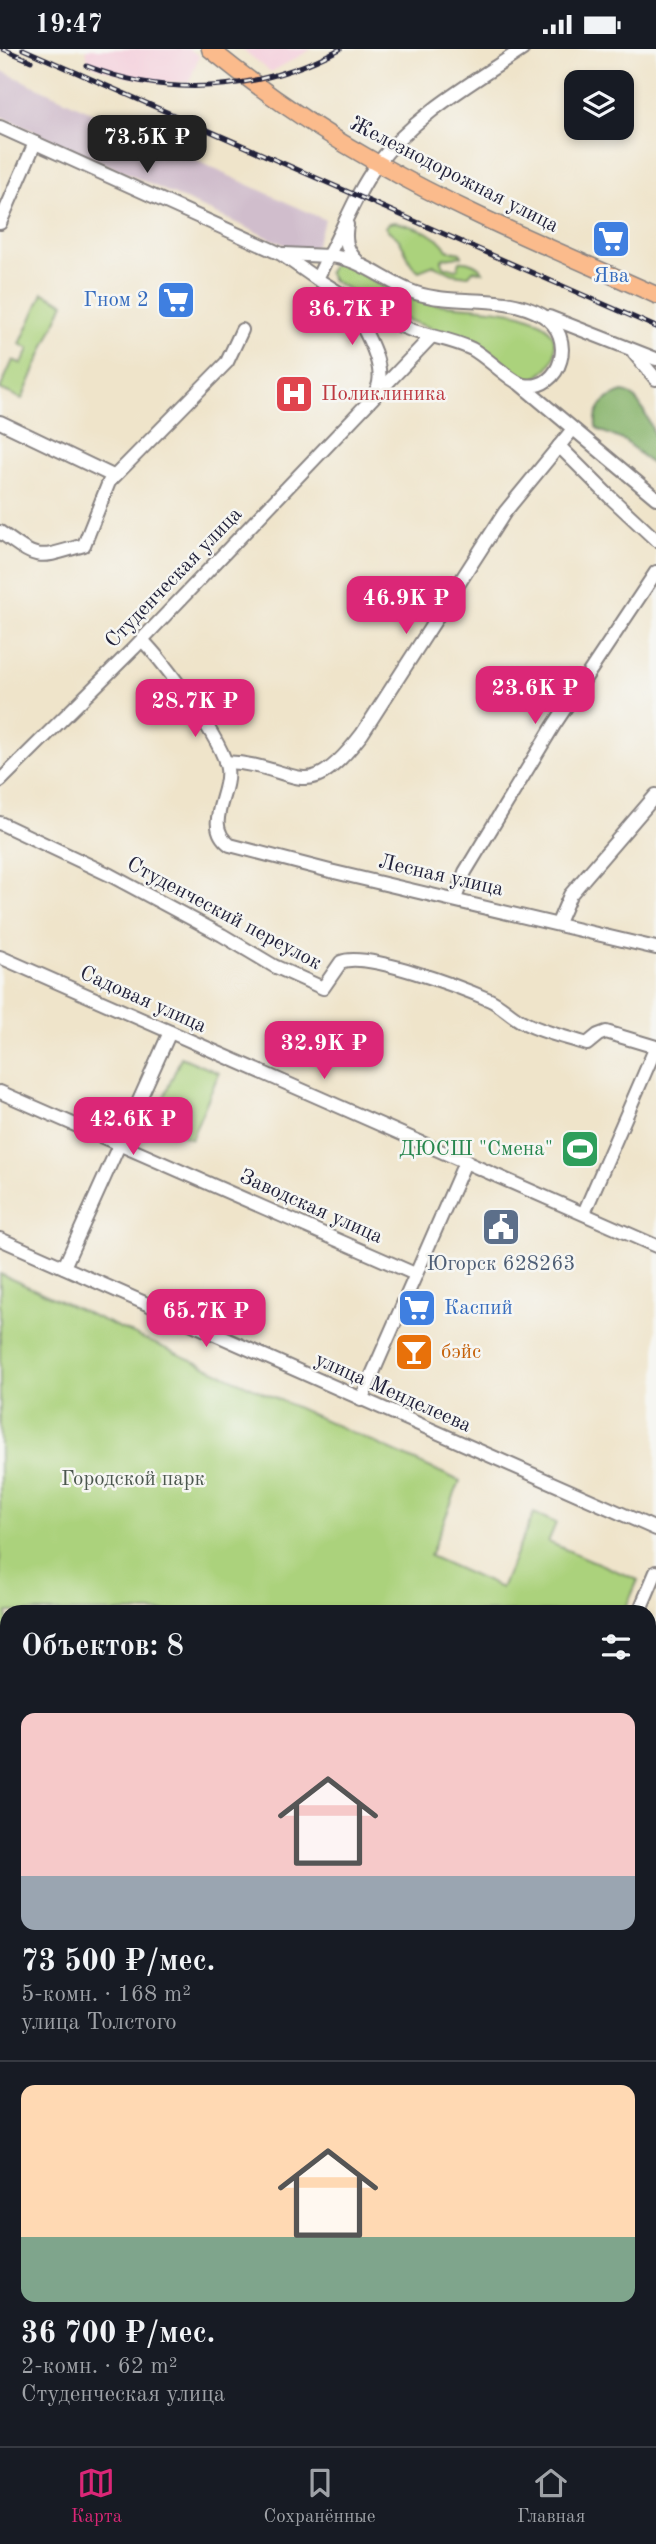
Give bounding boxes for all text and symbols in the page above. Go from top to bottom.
text: 19:47 [35,12,103,38]
map controls [564,70,634,140]
button: layers [564,70,634,140]
street label: Железнодорожная улица [346,113,562,237]
pin: 73.5K ₽ [82,115,212,175]
text: 73.5K ₽ [104,126,190,149]
supermarket icon: Ява [590,218,632,260]
place label: Ява [593,266,629,287]
supermarket icon: Гном 2 [155,279,197,321]
pin: 36.7K ₽ [287,287,417,347]
place label: Гном 2 [83,290,149,311]
text: 36.7K ₽ [309,298,395,321]
hospital icon: Поликлиника [273,373,315,415]
place label: Поликлиника [321,384,446,405]
street label: Студенческая улица [102,504,246,652]
pin: 46.9K ₽ [341,577,471,636]
text: 46.9K ₽ [363,587,449,610]
pin: 23.6K ₽ [470,667,600,726]
text: 23.6K ₽ [492,677,578,700]
pin: 28.7K ₽ [130,679,260,739]
text: 28.7K ₽ [152,690,238,713]
street label: Лесная улица [376,851,506,901]
street label: Студенческий переулок [123,854,325,974]
street label: Садовая улица [77,963,209,1037]
pin: 32.9K ₽ [259,1021,389,1081]
text: 32.9K ₽ [281,1032,367,1055]
pin: 42.6K ₽ [68,1097,198,1157]
text: 42.6K ₽ [90,1108,176,1131]
sports icon: ДЮСШ "Смена" [559,1128,601,1170]
place label: ДЮСШ "Смена" [399,1139,553,1160]
street label: Заводская улица [236,1166,386,1248]
public building icon: Югорск 628263 [480,1206,522,1248]
place label: Югорск 628263 [426,1254,576,1275]
supermarket icon: Каспий [396,1287,438,1329]
pin: 65.7K ₽ [141,1289,271,1349]
place label: Каспий [444,1298,513,1319]
text: 65.7K ₽ [163,1300,249,1323]
bar icon: бэйс [393,1331,435,1373]
place label: бэйс [441,1342,481,1363]
street label: улица Менделеева [312,1349,474,1437]
park label: Городской парк [61,1469,206,1490]
icon: filters [597,1628,635,1666]
text: Объектов: 8 [21,1632,184,1662]
icon: home [265,1758,391,1884]
text: 73 500 ₽/мес. [21,1947,215,1977]
text: 5-комн. · 168 m² [21,1983,191,2006]
text: улица Толстого [21,2011,177,2034]
icon: home [265,2130,391,2256]
text: 36 700 ₽/мес. [21,2319,215,2349]
text: 2-комн. · 62 m² [21,2355,178,2378]
text: Студенческая улица [21,2383,225,2406]
tab: Карта [71,2464,122,2529]
tab: Сохранённые [264,2464,376,2529]
tab: Главная [517,2464,585,2529]

